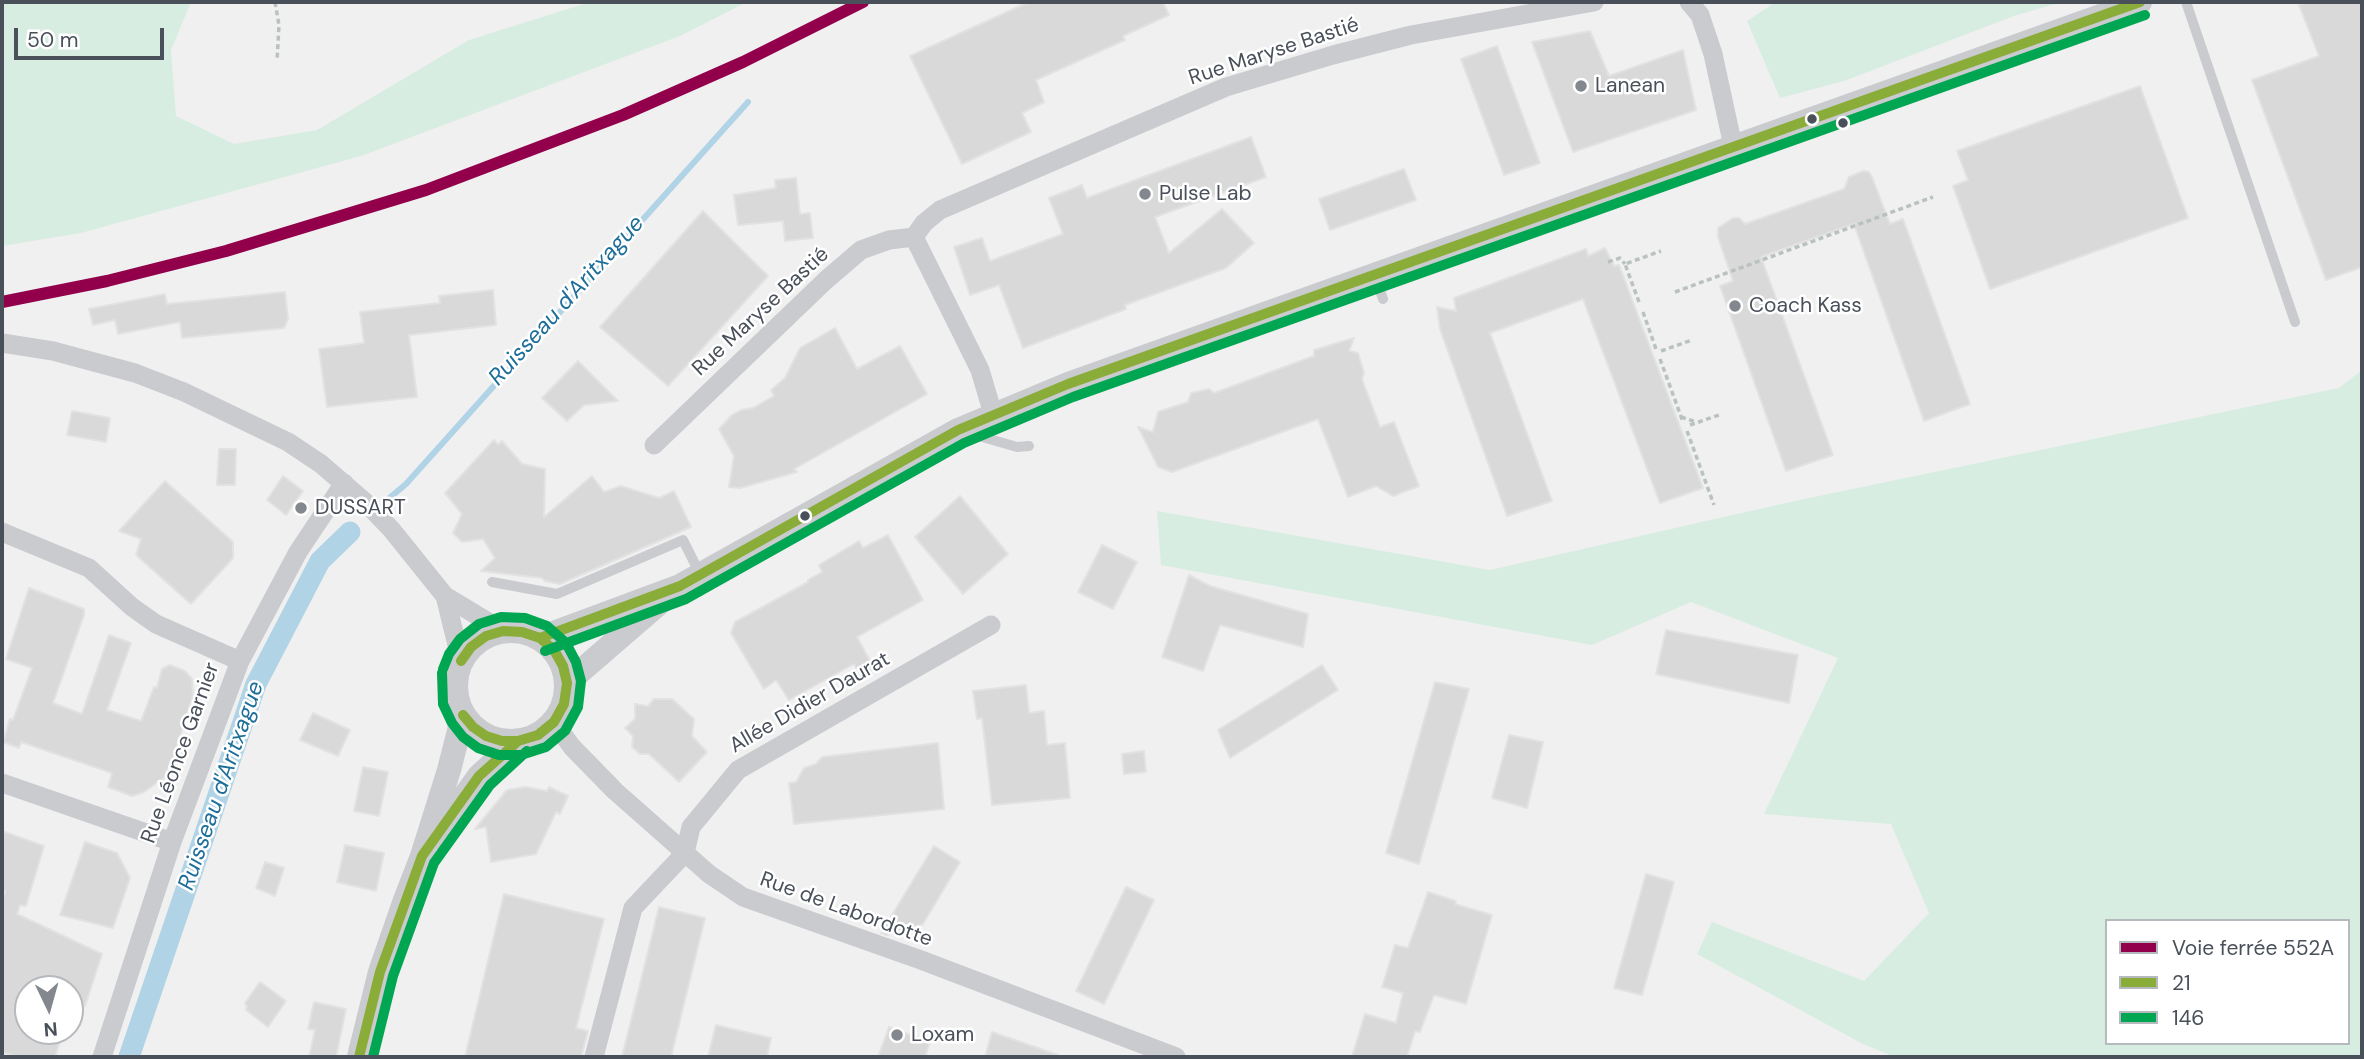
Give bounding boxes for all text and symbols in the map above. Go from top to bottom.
street label: Rue Maryse Bastié [1186,13,1362,91]
scale bar [18,14,168,58]
text: 50 m [27,26,78,54]
place label: Lanean [1595,73,1665,99]
marker: Lanean [1573,78,1589,94]
unlabelled marker [1805,112,1819,126]
unlabelled marker [1836,116,1850,130]
place label: Pulse Lab [1159,181,1252,207]
marker: Pulse Lab [1137,186,1153,202]
water label: Ruisseau d'Aritxague [483,210,651,392]
street label: Rue Maryse Bastié [688,242,834,382]
place label: Coach Kass [1749,293,1862,319]
marker: Coach Kass [1727,298,1743,314]
place label: DUSSART [315,495,406,521]
marker: DUSSART [293,500,309,516]
unlabelled marker [798,509,812,523]
street label: Allée Didier Daurat [725,647,895,759]
street label: Rue Léonce Garnier [137,659,225,847]
water label: Ruisseau d'Aritxague [173,678,271,894]
street label: Rue de Labordotte [756,867,936,953]
legend [2105,919,2350,1045]
text: Voie ferrée 552A [2172,934,2334,962]
text: 21 [2172,969,2191,997]
north arrow [14,975,84,1045]
text: 146 [2172,1004,2205,1032]
text: N [43,1016,59,1042]
place label: Loxam [911,1022,974,1048]
marker: Loxam [889,1027,905,1043]

